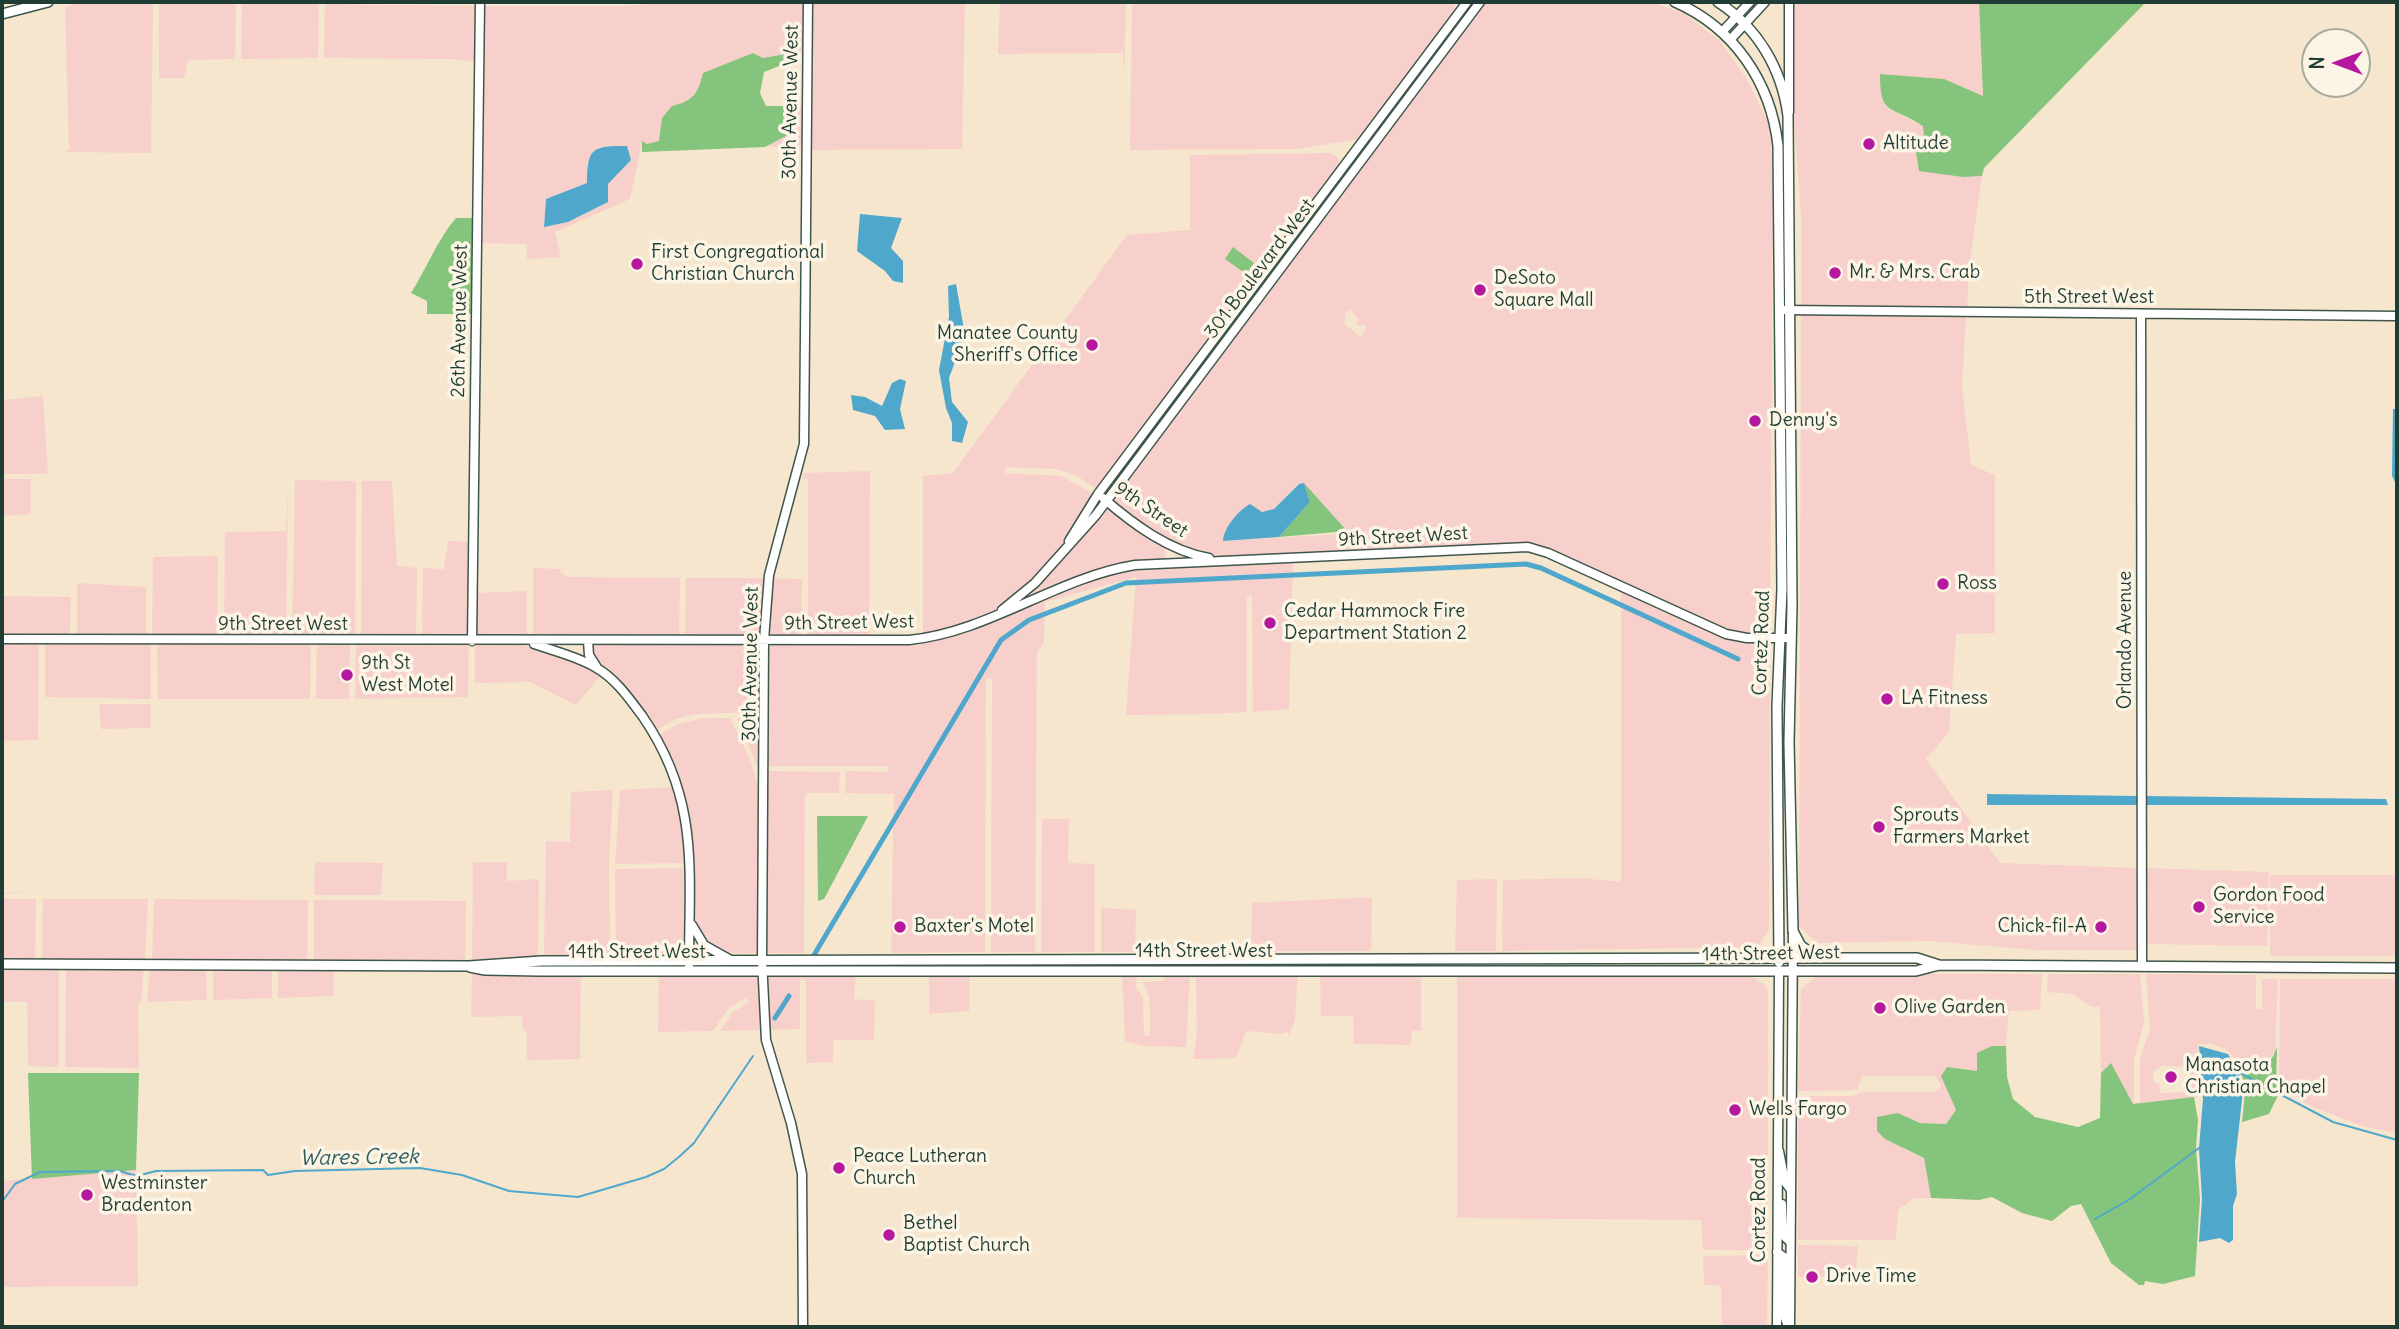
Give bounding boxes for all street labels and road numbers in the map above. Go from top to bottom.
street label: 30th Avenue West [778,24,804,180]
street label: 301 Boulevard West [1200,195,1320,343]
street label: 26th Avenue West [447,244,473,398]
street label: 5th Street West [2024,287,2154,309]
street label: 9th Street [1110,477,1192,543]
street label: 9th Street West [1338,522,1468,552]
street label: Orlando Avenue [2115,571,2137,709]
street label: 30th Avenue West [738,586,764,742]
street label: Cortez Road [1749,590,1775,696]
street label: 9th Street West [784,610,914,636]
street label: 9th Street West [218,614,348,636]
street label: 14th Street West [1135,941,1273,963]
street label: 14th Street West [1702,941,1840,967]
street label: 14th Street West [568,942,706,964]
street label: Cortez Road [1749,1157,1771,1263]

